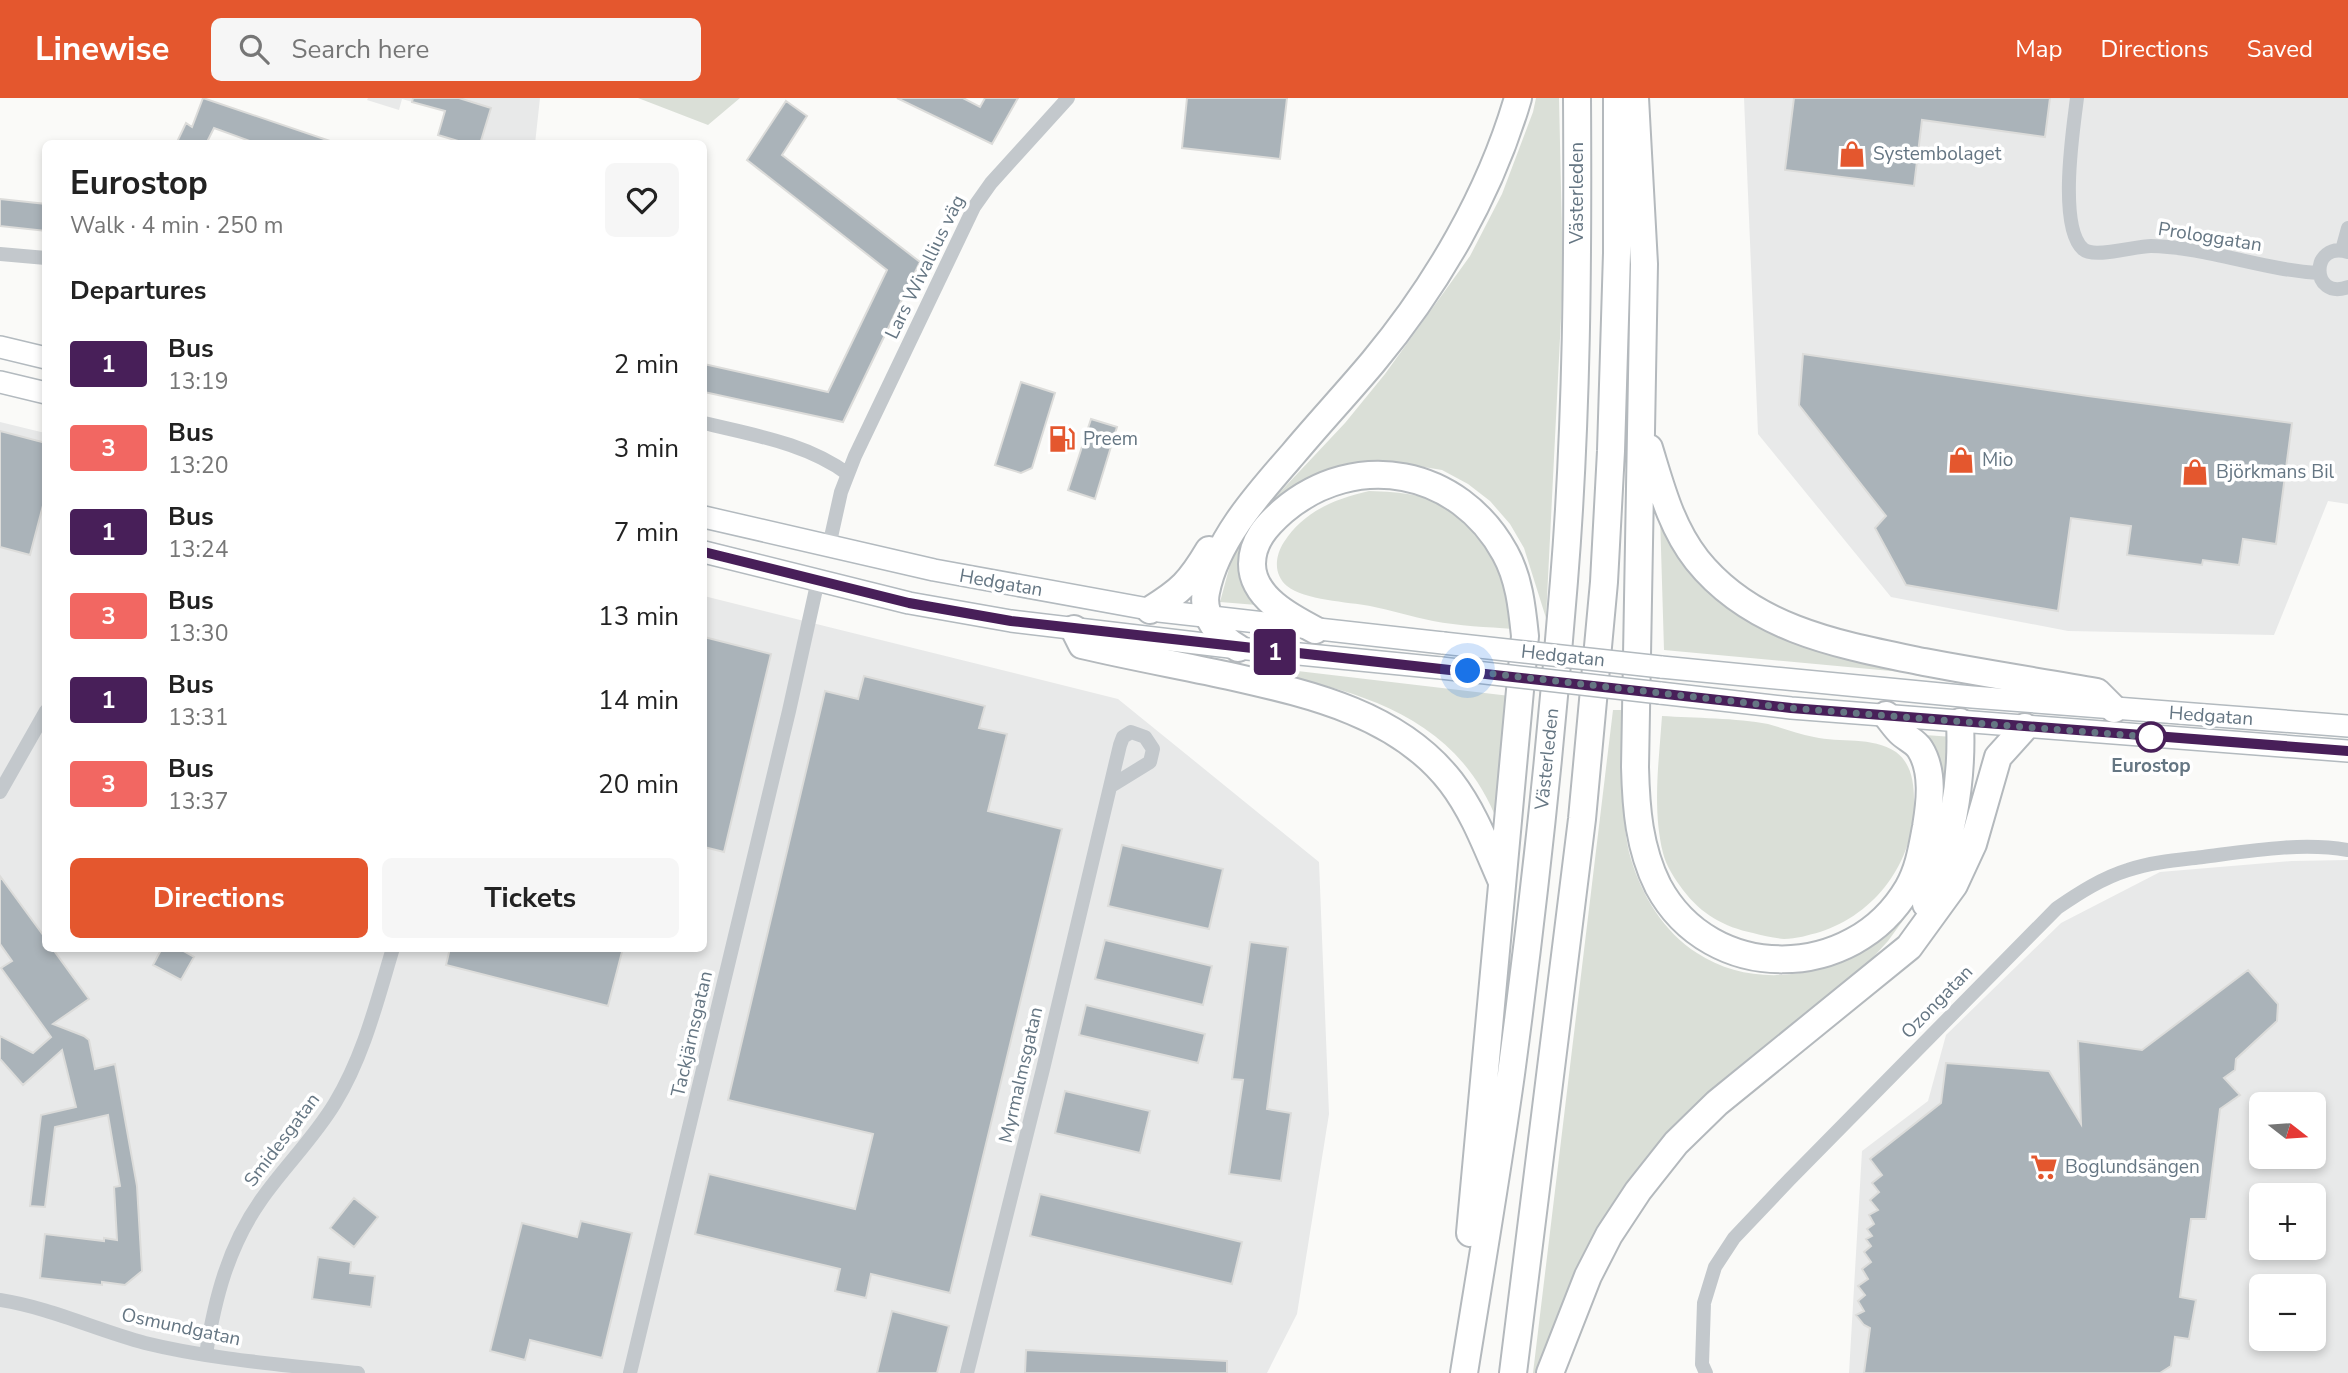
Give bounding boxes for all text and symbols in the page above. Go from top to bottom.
search box [211,18,701,81]
text: Linewise [35,27,169,72]
icon: search [235,30,273,68]
text: Search here [291,32,429,67]
text: Map [2015,33,2062,65]
text: Directions [2100,33,2209,65]
text: Saved [2247,33,2313,65]
shop icon: Systembolaget [1837,139,1867,169]
place label: Systembolaget [1873,141,2002,167]
street label: Västerleden [1564,142,1590,245]
text: Eurostop [70,161,208,206]
button: heart [605,163,679,237]
street label: Lars Wivallius väg [879,191,971,343]
text: Walk · 4 min · 250 m [70,210,283,241]
street label: Prologgatan [2156,216,2264,258]
text: Departures [70,273,206,308]
text: Bus [168,331,214,366]
text: 2 min [614,347,679,382]
text: 1 [101,348,116,380]
text: 13:19 [168,366,228,397]
text: Bus [168,415,214,450]
fuel station icon: Preem [1047,424,1077,454]
place label: Preem [1083,426,1138,452]
text: 3 min [614,431,679,466]
text: 3 [101,432,116,464]
shop icon: Mio [1946,445,1976,475]
place label: Mio [1982,447,2013,473]
text: 13:20 [168,450,228,481]
shop icon: Björkmans Bil [2180,457,2210,487]
place label: Björkmans Bil [2216,459,2335,485]
text: Bus [168,499,214,534]
text: 7 min [614,515,679,550]
text: 1 [101,516,116,548]
text: 13:24 [168,534,228,565]
street label: Hedgatan [957,563,1045,603]
text: Bus [168,583,214,618]
text: 13 min [598,599,679,634]
text: 3 [101,600,116,632]
text: 13:30 [168,618,228,649]
line badge: 1 [1252,629,1298,675]
text: 1 [1268,636,1282,668]
street label: Hedgatan [1520,639,1606,673]
your location [1450,653,1485,688]
text: Bus [168,667,214,702]
text: 14 min [598,683,679,718]
text: 1 [101,684,116,716]
street label: Hedgatan [2168,700,2254,732]
text: 13:31 [168,702,228,733]
street label: Västerleden [1529,707,1565,812]
marker: Eurostop [2136,722,2166,752]
text: Bus [168,751,214,786]
place label: Eurostop [2111,753,2191,779]
text: 20 min [598,767,679,802]
text: 3 [101,768,116,800]
text: 13:37 [168,786,228,817]
button: Directions [70,858,368,938]
button: Tickets [382,858,679,938]
street label: Ozongatan [1895,959,1979,1045]
street label: Tackjärnsgatan [665,969,719,1099]
street label: Myrmalmsgatan [993,1004,1049,1146]
street label: Smidesgatan [238,1088,326,1192]
north arrow [2249,1092,2326,1169]
map controls [2249,1092,2326,1351]
supermarket icon: Boglundsängen [2029,1152,2059,1182]
place label: Boglundsängen [2065,1154,2200,1180]
button: + [2249,1183,2326,1260]
button: − [2249,1274,2326,1351]
street label: Osmundgatan [119,1302,243,1352]

